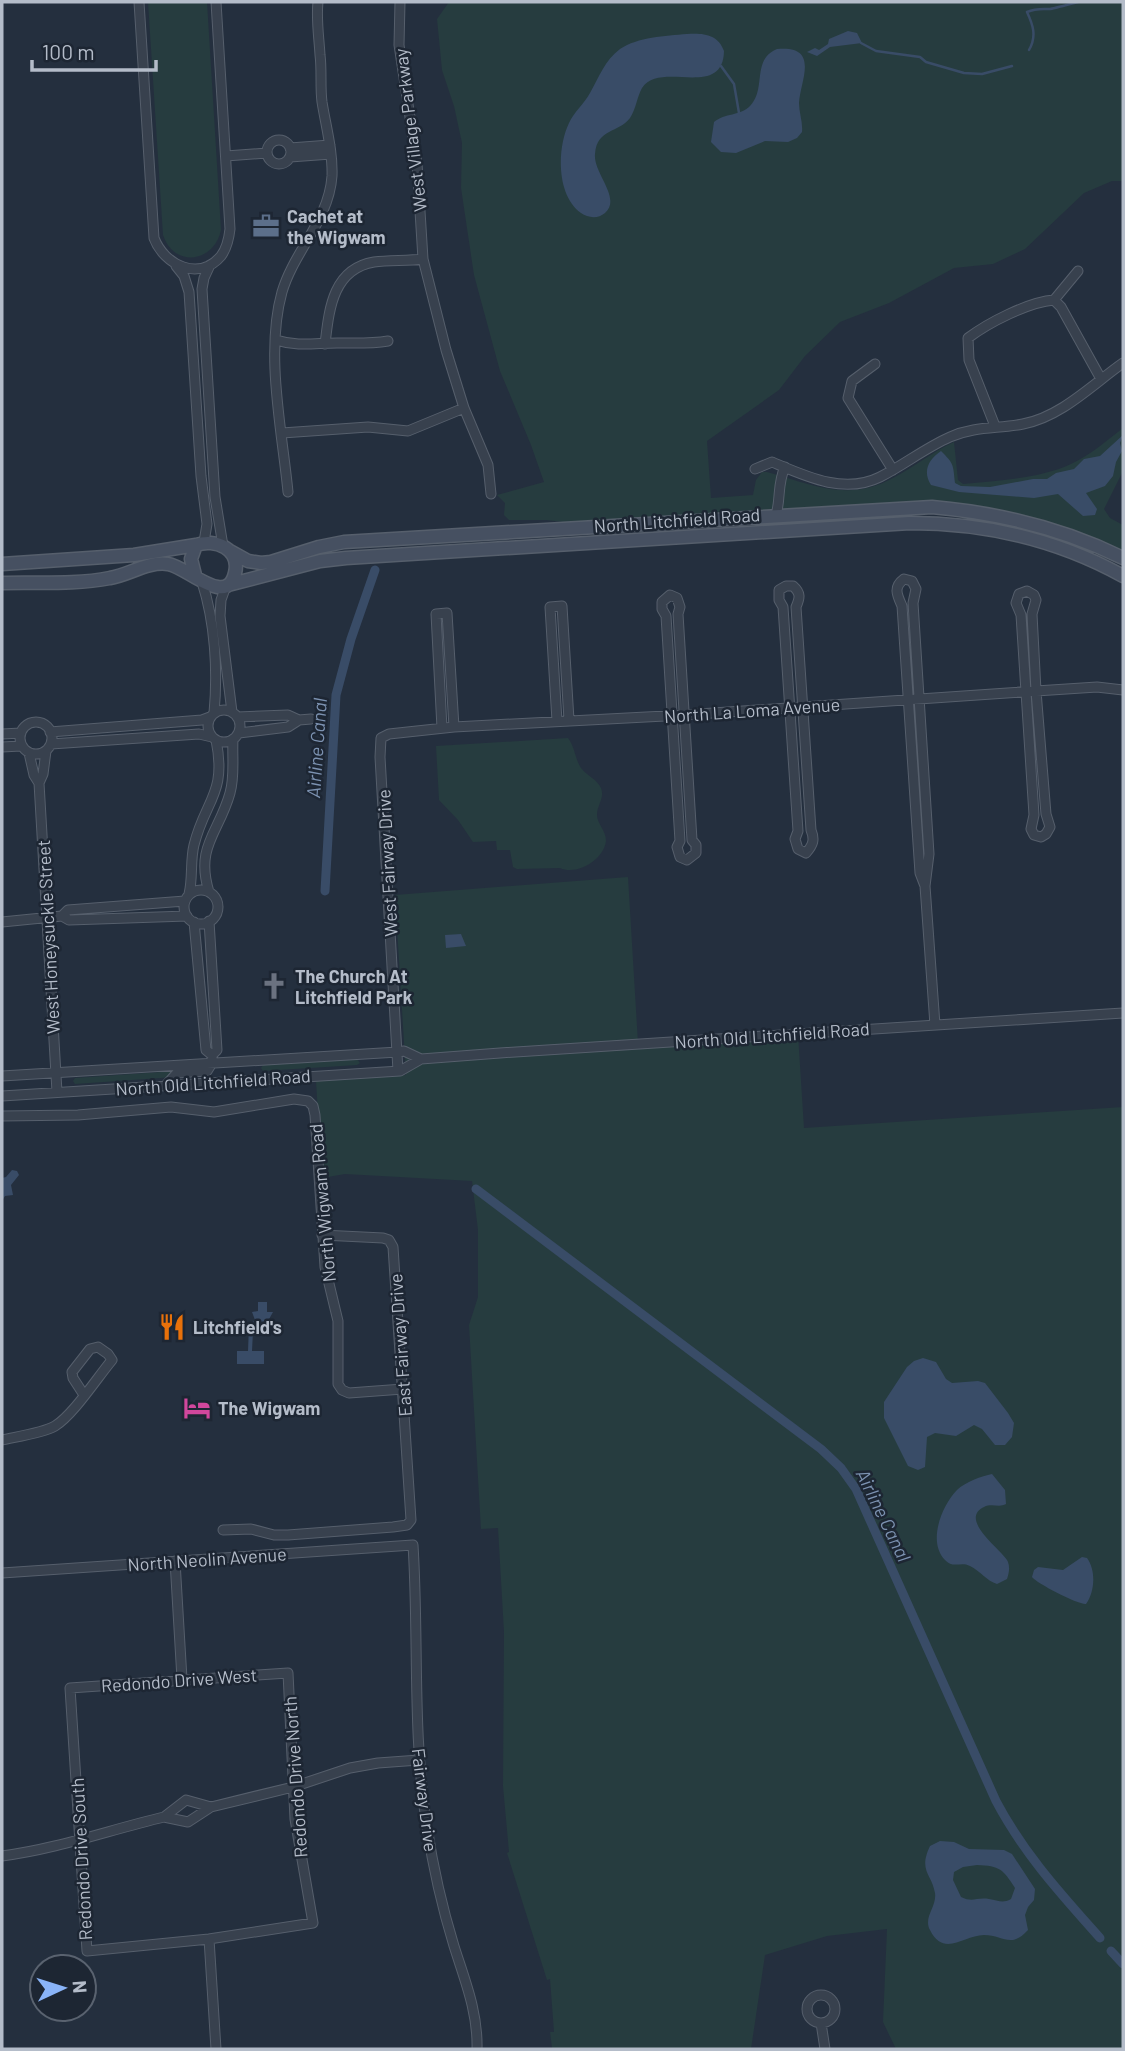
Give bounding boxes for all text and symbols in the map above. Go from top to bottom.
scale bar [32,28,156,72]
text: 100 m [42,39,95,64]
street label: West Village Parkway [389,47,431,213]
place label: Cachet at the Wigwam [287,205,386,248]
office icon: Cachet at the Wigwam [251,211,281,241]
street label: North Litchfield Road [593,503,761,537]
street label: North La Loma Avenue [663,693,841,727]
water label: Airline Canal [301,696,331,799]
street label: West Fairway Drive [372,789,402,937]
street label: West Honeysuckle Street [32,839,64,1035]
place label: The Church At Litchfield Park [295,965,413,1008]
church icon: The Church At Litchfield Park [259,971,289,1001]
street label: North Old Litchfield Road [674,1017,870,1053]
street label: North Old Litchfield Road [115,1064,311,1100]
street label: North Wigwam Road [304,1123,340,1283]
street label: East Fairway Drive [384,1273,416,1417]
restaurant icon: Litchfield's [157,1312,187,1342]
place label: Litchfield's [193,1316,282,1338]
hotel icon: The Wigwam [182,1393,212,1423]
place label: The Wigwam [218,1397,320,1419]
water label: Airline Canal [852,1465,917,1566]
street label: North Neolin Avenue [127,1542,287,1576]
street label: Redondo Drive West [100,1664,258,1696]
street label: Redondo Drive North [278,1696,312,1858]
street label: Fairway Drive [408,1747,442,1853]
street label: Redondo Drive South [66,1777,96,1941]
north arrow [28,1953,98,2023]
text: N [69,1980,92,1994]

